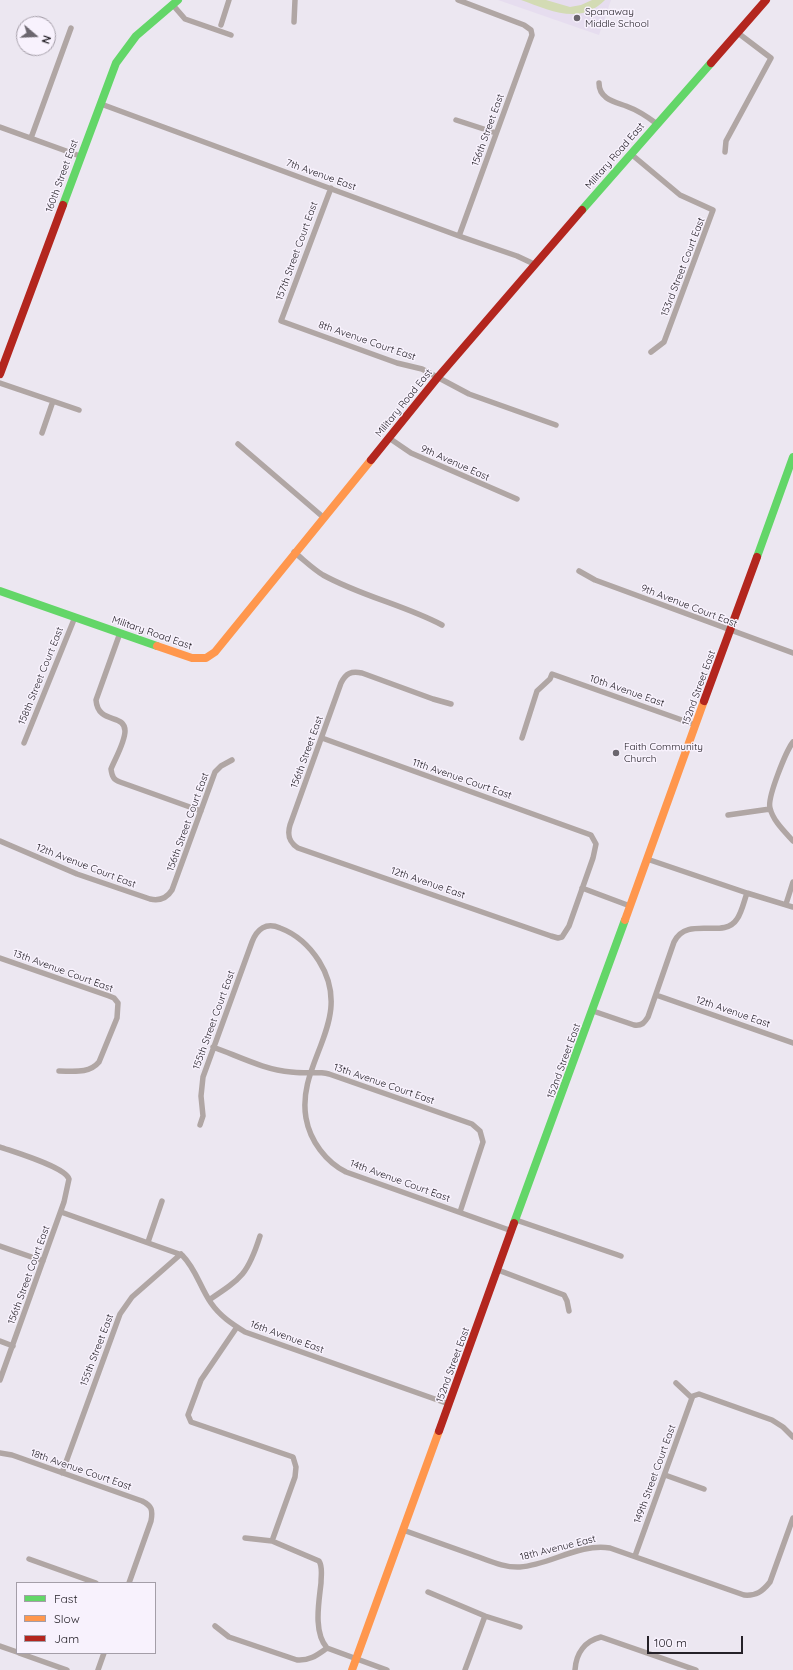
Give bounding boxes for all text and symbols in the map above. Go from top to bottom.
place label: Spanaway Middle School [585,6,649,30]
marker: Spanaway Middle School [572,13,582,23]
north arrow [16,16,56,56]
text: N [38,33,54,46]
street label: 156th Street East [469,92,507,168]
street label: Military Road East [583,120,647,192]
street label: 160th Street East [43,138,81,214]
street label: 7th Avenue East [284,157,358,193]
street label: 157th Street Court East [274,200,320,302]
street label: 153rd Street Court East [659,216,707,318]
street label: 8th Avenue Court East [317,319,417,363]
street label: Military Road East [373,367,435,439]
street label: 9th Avenue East [419,442,491,484]
street label: 9th Avenue Court East [639,582,739,630]
street label: Military Road East [110,614,194,652]
street label: 158th Street Court East [16,625,66,727]
street label: 152nd Street East [680,649,718,727]
street label: 10th Avenue East [588,673,666,709]
street label: 156th Street East [288,714,326,790]
place label: Faith Community Church [624,741,703,764]
marker: Faith Community Church [611,748,621,758]
street label: 11th Avenue Court East [411,756,513,802]
street label: 156th Street Court East [165,771,211,873]
street label: 12th Avenue Court East [34,841,138,891]
street label: 12th Avenue East [389,865,467,901]
street label: 13th Avenue Court East [11,947,115,995]
street label: 155th Street Court East [190,969,238,1071]
street label: 12th Avenue East [694,994,772,1030]
street label: 152nd Street East [545,1022,583,1100]
street label: 13th Avenue Court East [332,1061,436,1107]
street label: 14th Avenue Court East [348,1157,452,1205]
street label: 156th Street Court East [6,1224,52,1326]
street label: 155th Street East [78,1312,116,1388]
street label: 16th Avenue East [248,1318,326,1356]
street label: 152nd Street East [434,1326,472,1404]
street label: 149th Street Court East [632,1423,678,1525]
street label: 18th Avenue Court East [29,1447,133,1493]
street label: 18th Avenue East [519,1533,597,1563]
legend [16,1582,156,1654]
text: Fast [54,1591,78,1606]
text: Slow [54,1611,80,1626]
scale bar [649,1628,745,1654]
text: Jam [54,1631,79,1646]
text: 100 m [654,1635,687,1650]

